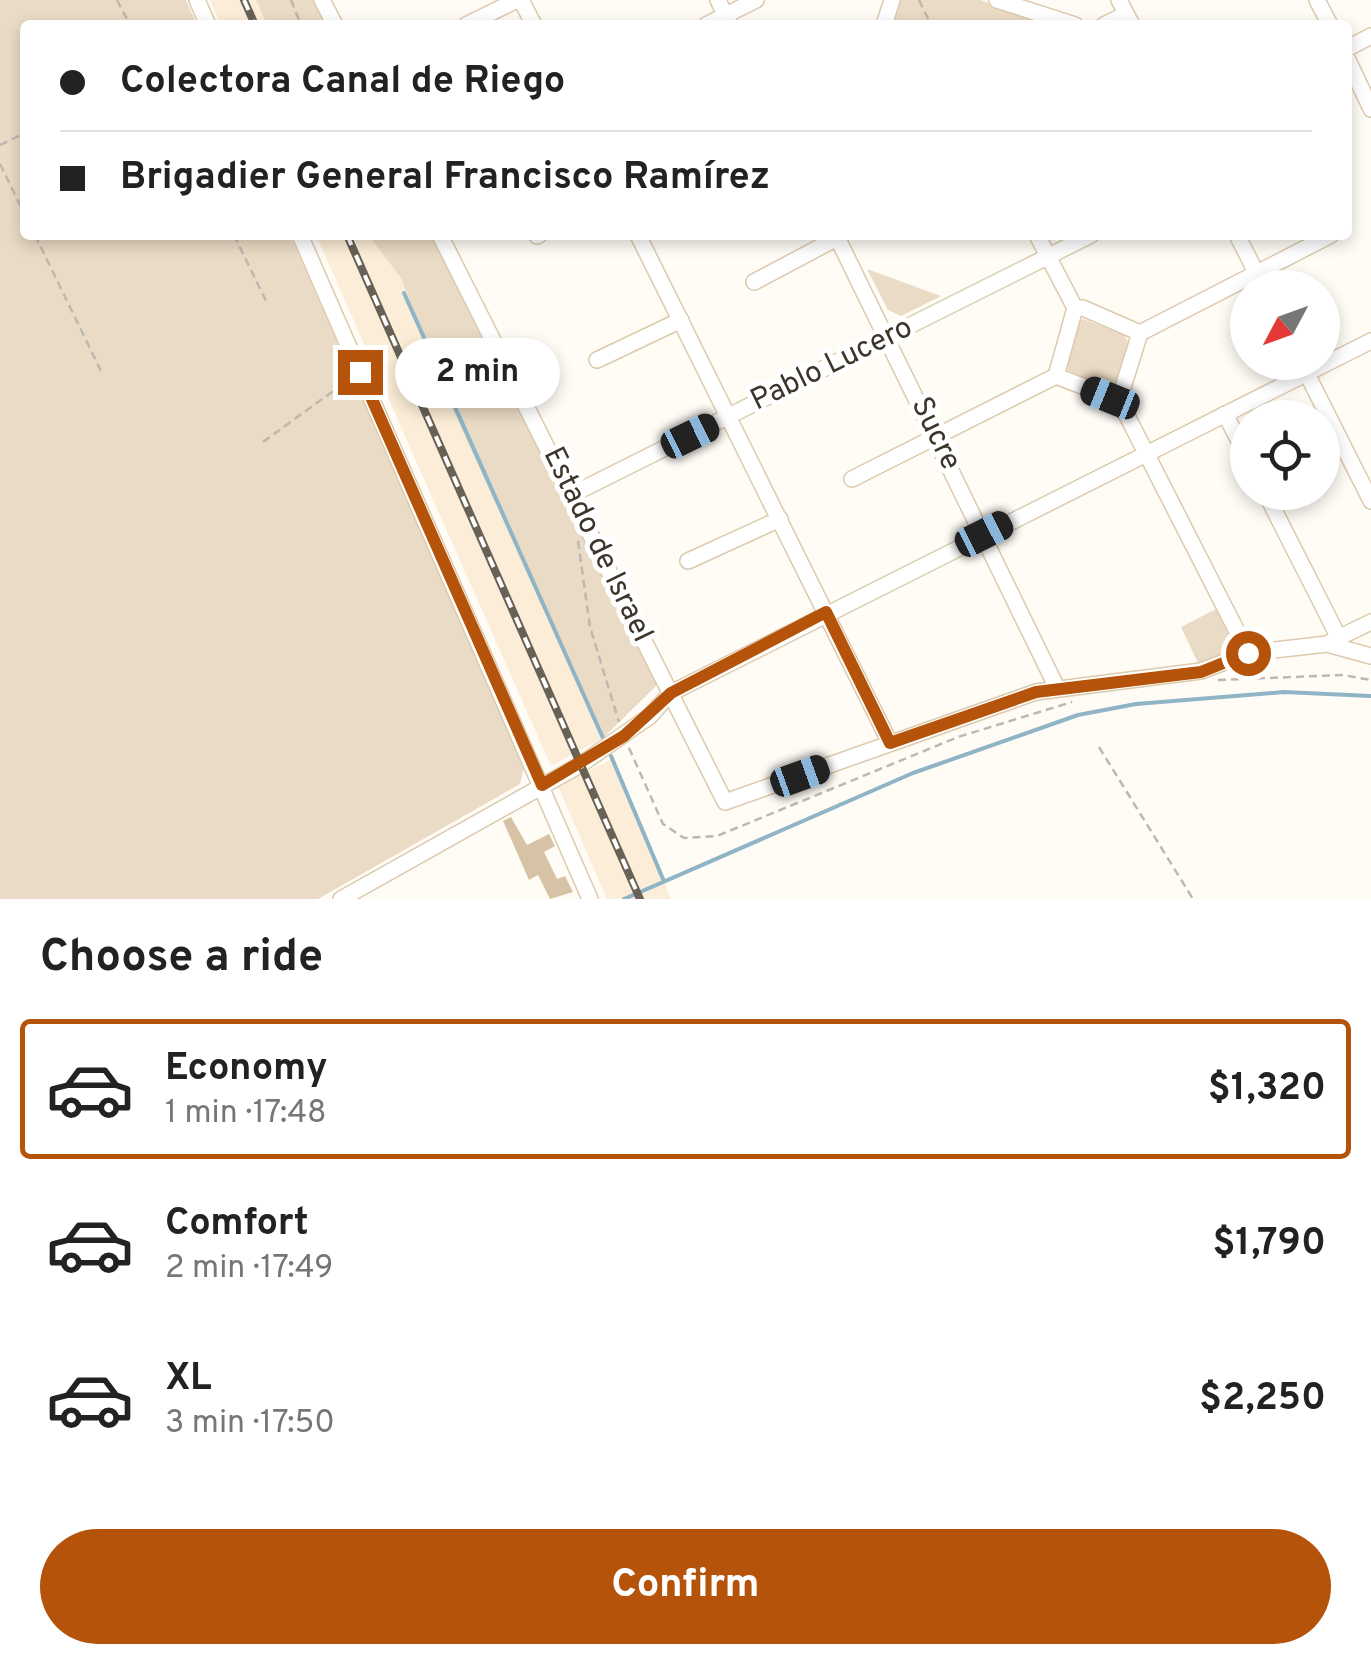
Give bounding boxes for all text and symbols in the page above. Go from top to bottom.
text: Colectora Canal de Riego [120,58,565,107]
text: Brigadier General Francisco Ramírez [120,154,770,203]
north arrow [1230,270,1340,380]
map controls [1230,270,1340,510]
street label: Pablo Lucero [745,310,919,420]
callout: 2 min [395,337,560,407]
route end [338,350,383,395]
text: 2 min [436,353,519,393]
car [1077,373,1143,423]
street label: Sucre [902,391,968,477]
button: locate [1230,400,1340,510]
car [656,409,724,463]
street label: Estado de Israel [534,441,660,649]
car [950,507,1018,561]
route start [1226,631,1271,676]
car [767,752,833,800]
text: Choose a ride [40,930,323,987]
icon: car [45,1044,135,1134]
text: Economy [165,1045,327,1094]
text: $1,320 [1208,1065,1326,1114]
text: 1 min · 17:48 [165,1094,327,1134]
icon: car [45,1199,135,1289]
text: Comfort [165,1200,309,1249]
text: $1,790 [1212,1220,1326,1269]
text: 2 min · 17:49 [165,1249,333,1289]
icon: car [45,1354,135,1444]
text: XL [165,1355,212,1404]
text: $2,250 [1199,1375,1326,1424]
text: 3 min · 17:50 [165,1404,335,1444]
button: Confirm [40,1529,1331,1644]

